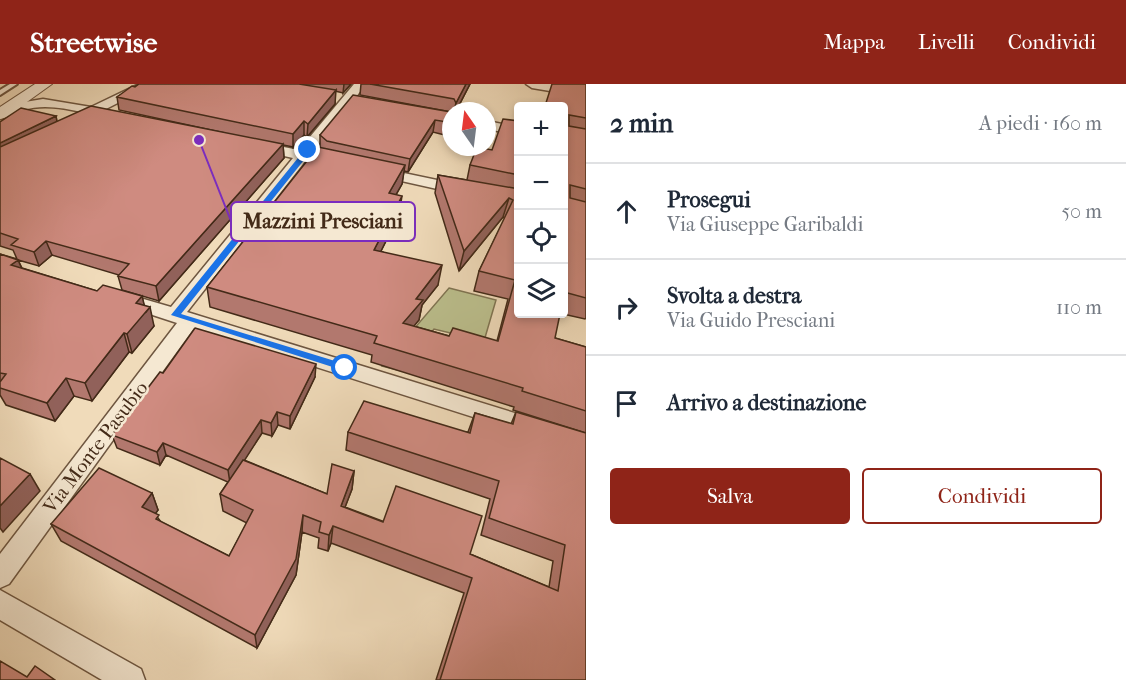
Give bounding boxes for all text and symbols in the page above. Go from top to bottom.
text: Streetwise [30,26,157,59]
text: Mappa [824,30,885,54]
text: Livelli [918,30,975,54]
text: Condividi [1008,30,1096,54]
north arrow [442,102,496,156]
map controls [514,102,568,318]
button: + [514,102,568,156]
text: 2 min [610,108,673,139]
text: A piedi · 160 m [979,112,1102,135]
route end [294,136,320,162]
button: − [514,156,568,210]
text: Prosegui [667,187,751,213]
icon: ahead [610,195,643,228]
text: 50 m [1061,200,1102,223]
callout: Mazzini Presciani [231,202,415,241]
text: Mazzini Presciani [242,209,404,233]
button: locate [514,210,568,264]
text: Via Giuseppe Garibaldi [667,213,863,236]
button: layers [514,264,568,318]
text: Svolta a destra [667,283,801,309]
icon: right [610,291,643,324]
text: 110 m [1056,296,1102,319]
text: Via Guido Presciani [667,309,835,332]
route start [331,354,357,380]
street label: Via Monte Pasubio [38,377,153,519]
icon: arrive [610,387,643,420]
text: Arrivo a destinazione [667,390,866,416]
button: Salva [610,468,850,524]
button: Condividi [862,468,1102,524]

